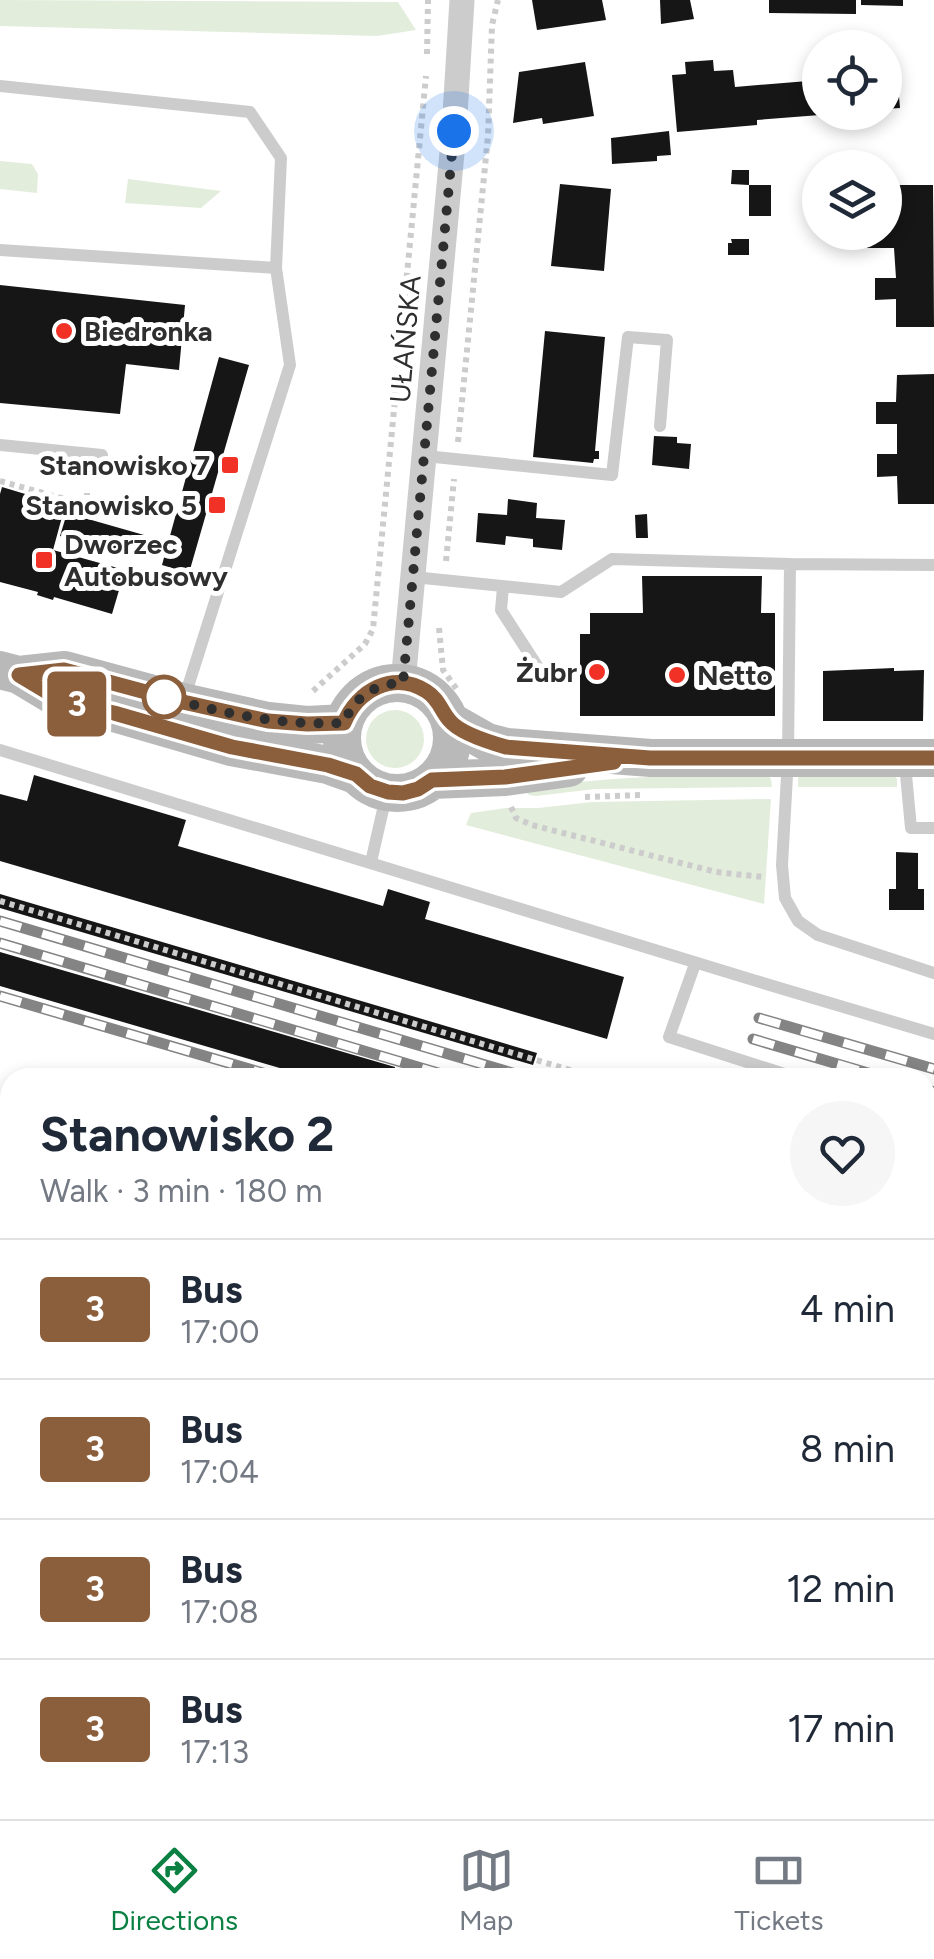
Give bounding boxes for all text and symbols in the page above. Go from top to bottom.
map controls [802,30,902,250]
button: locate [802,30,902,130]
your location [429,106,479,156]
button: layers [802,150,902,250]
street label: UŁAŃSKA [382,274,428,404]
place label: Biedronka [84,314,213,348]
marker: Biedronka [53,320,75,342]
place label: Stanowisko 7 [39,448,210,482]
marker: Stanowisko 7 [219,454,241,476]
place label: Stanowisko 5 [25,488,197,522]
marker: Stanowisko 5 [206,494,228,516]
place label: Dworzec Autobusowy [64,527,229,593]
marker: Dworzec Autobusowy [33,549,55,571]
place label: Żubr [516,655,577,689]
place label: Netto [697,658,773,692]
marker: Żubr [586,661,608,683]
marker: Netto [666,664,688,686]
line badge: 3 [44,672,110,736]
unlabelled marker [143,676,185,718]
text: 3 [67,683,87,725]
button: heart [790,1101,895,1206]
text: Stanowisko 2 [40,1105,334,1163]
text: Walk · 3 min · 180 m [40,1172,323,1210]
text: Bus [180,1267,243,1313]
text: 4 min [800,1286,895,1332]
text: 3 [85,1288,105,1330]
text: 17:00 [180,1313,260,1351]
text: Bus [180,1407,243,1453]
text: 8 min [800,1426,895,1472]
text: 3 [85,1428,105,1470]
text: 17:04 [180,1453,259,1491]
text: Bus [180,1547,243,1593]
text: 12 min [786,1566,895,1612]
text: 3 [85,1568,105,1610]
text: 17:08 [180,1593,259,1631]
text: Bus [180,1687,243,1733]
text: 17 min [787,1706,895,1752]
text: 3 [85,1708,105,1750]
text: 17:13 [180,1733,249,1771]
tab: Directions [110,1843,238,1937]
tab: Map [459,1843,514,1937]
tab: Tickets [734,1843,824,1937]

